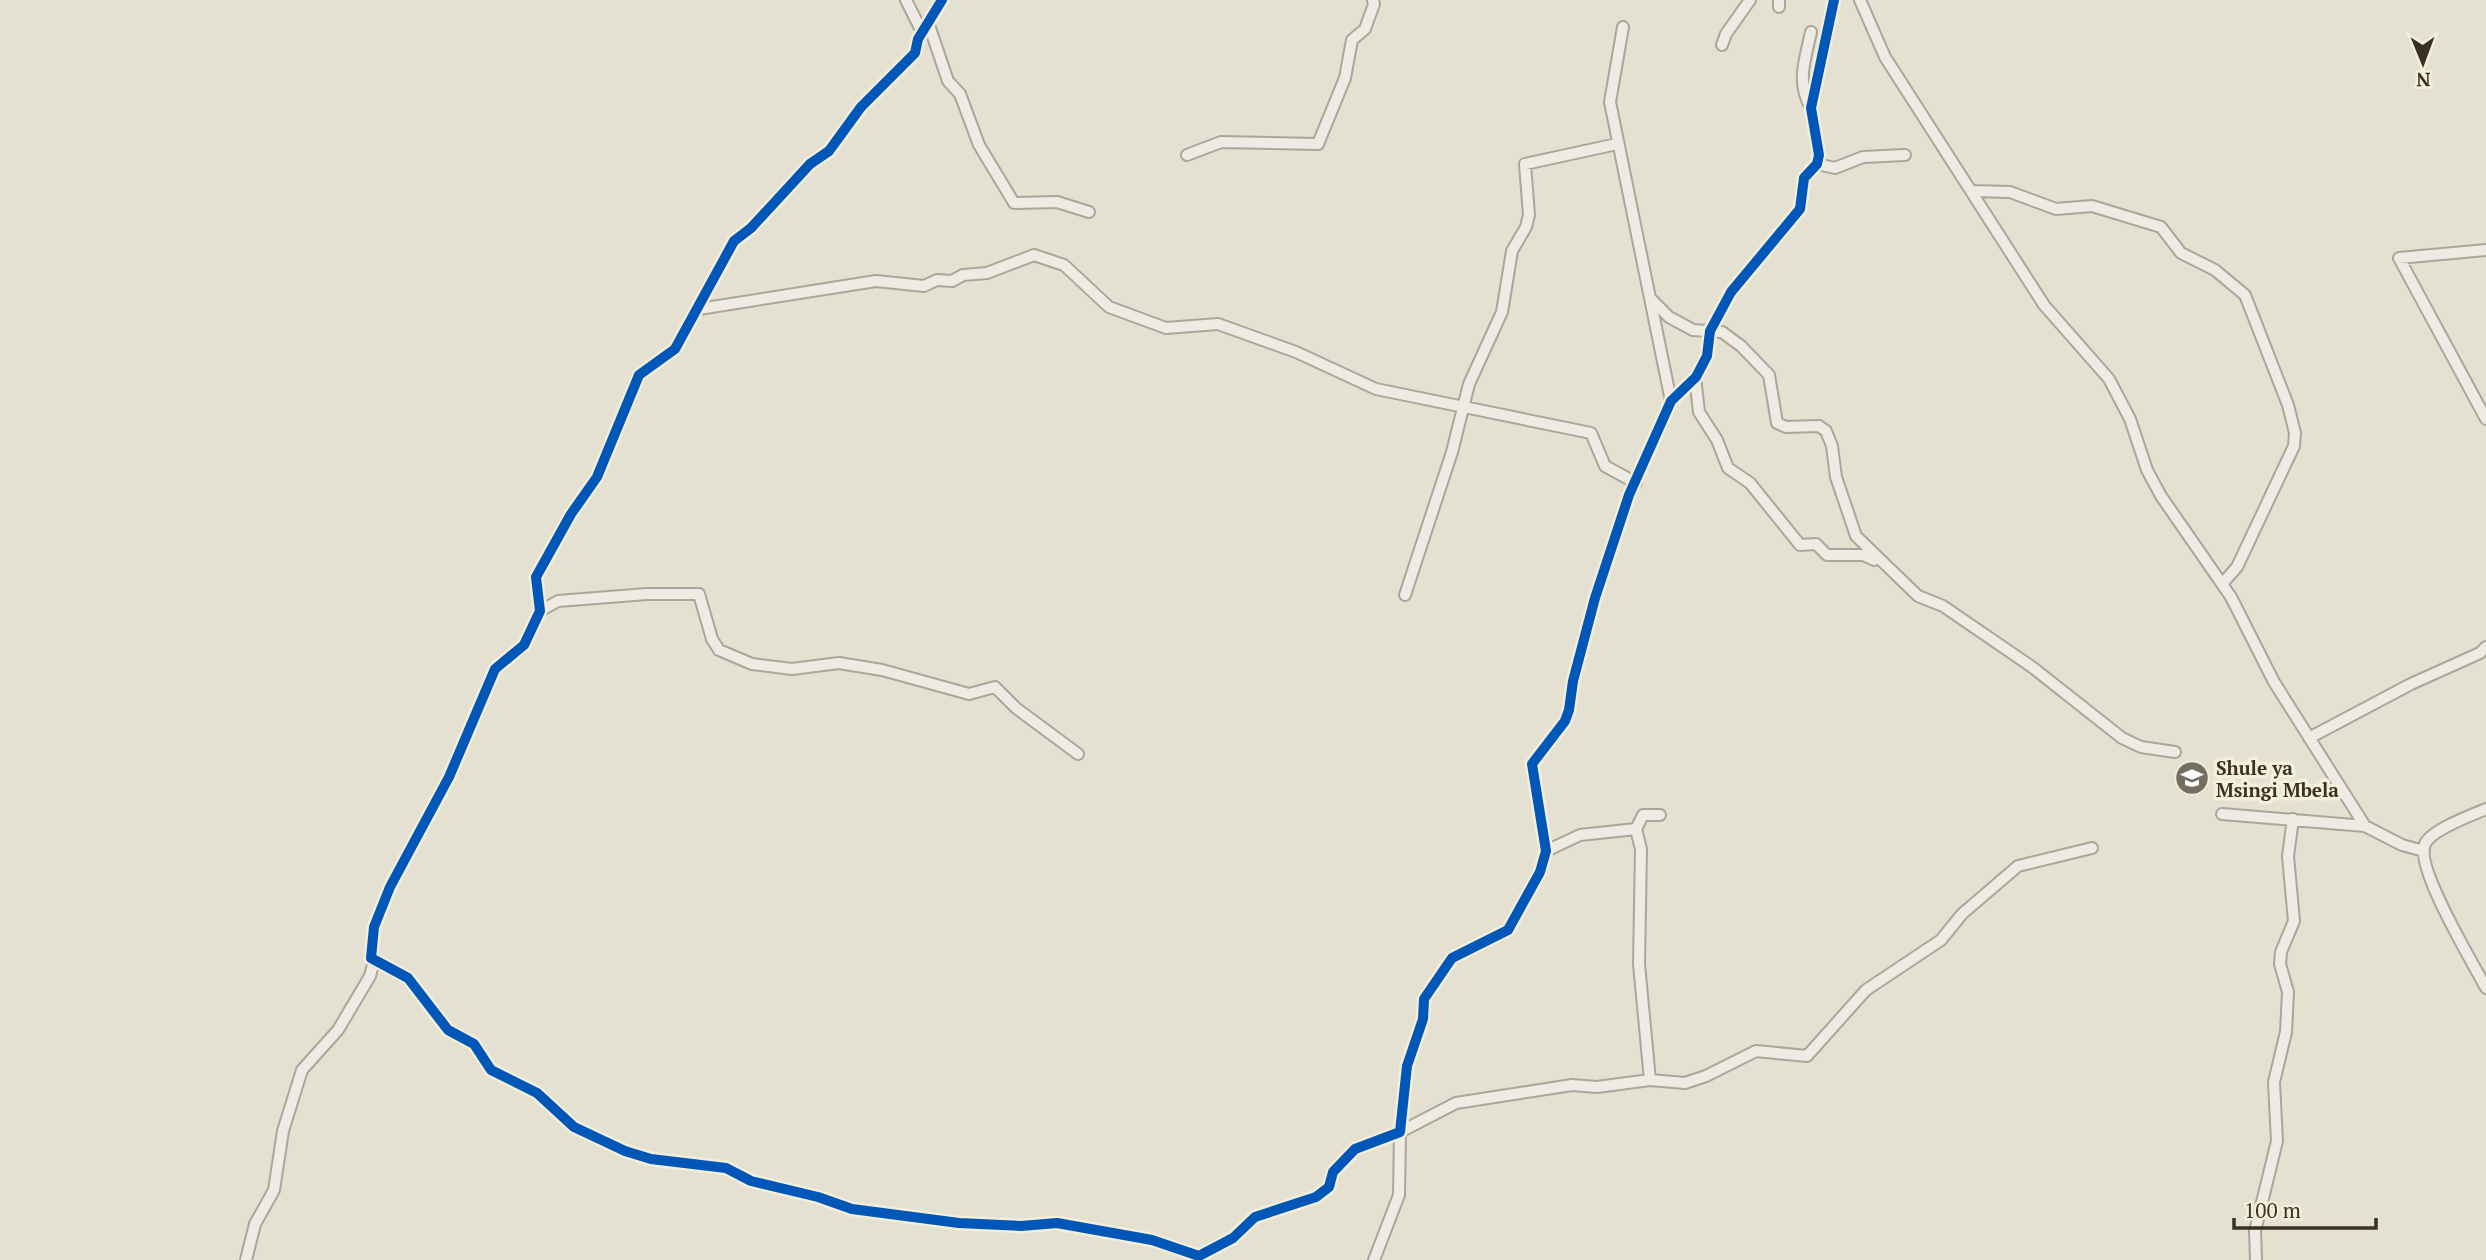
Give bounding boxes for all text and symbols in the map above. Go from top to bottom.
north arrow [2388,28,2458,98]
text: N [2415,68,2431,93]
place label: Shule ya Msingi Mbela [2216,755,2339,802]
school or university icon: Shule ya Msingi Mbela [2173,759,2211,797]
scale bar [2234,1186,2376,1230]
text: 100 m [2244,1196,2301,1224]

